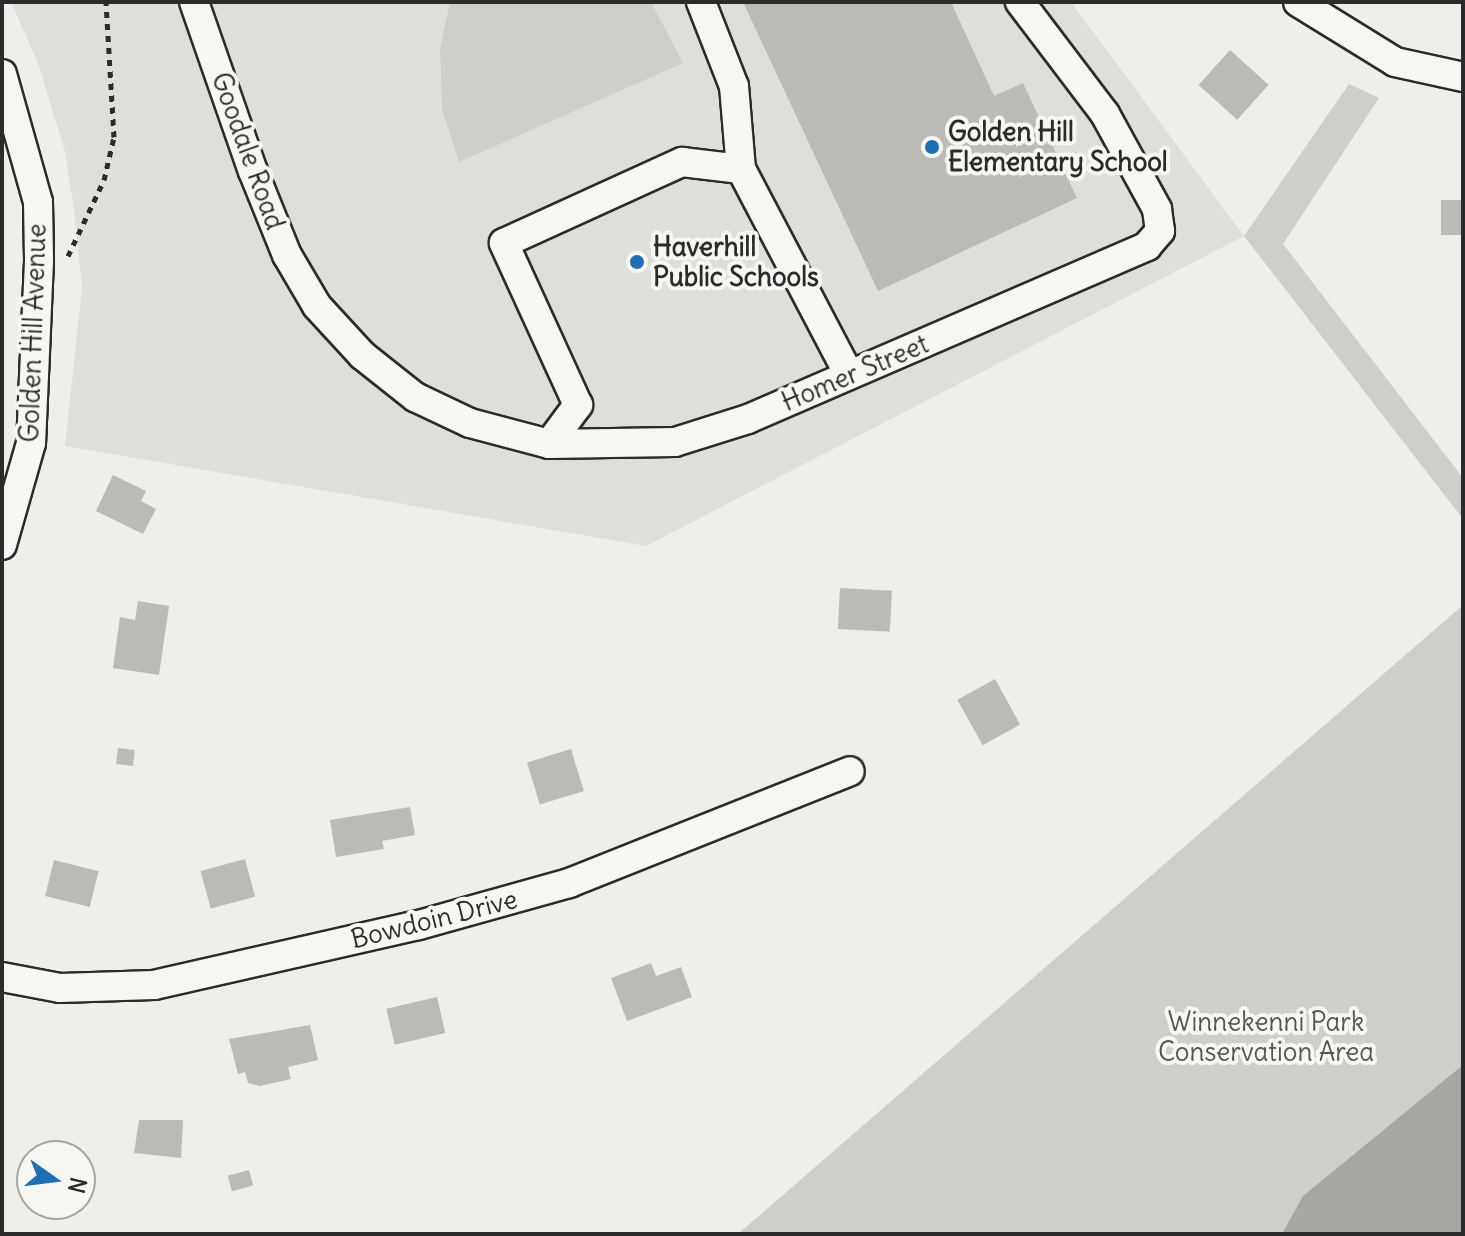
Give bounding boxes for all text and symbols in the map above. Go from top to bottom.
street label: Goodale Road [205,68,291,234]
place label: Golden Hill Elementary School [948,116,1168,178]
marker: Golden Hill Elementary School [923,138,941,156]
street label: Golden Hill Avenue [14,223,52,443]
place label: Haverhill Public Schools [653,231,819,292]
marker: Haverhill Public Schools [628,253,646,271]
street label: Homer Street [777,328,933,418]
street label: Bowdoin Drive [347,883,521,955]
park label: Winnekenni Park Conservation Area [1158,1006,1374,1068]
north arrow [16,1140,96,1220]
text: N [62,1175,93,1196]

